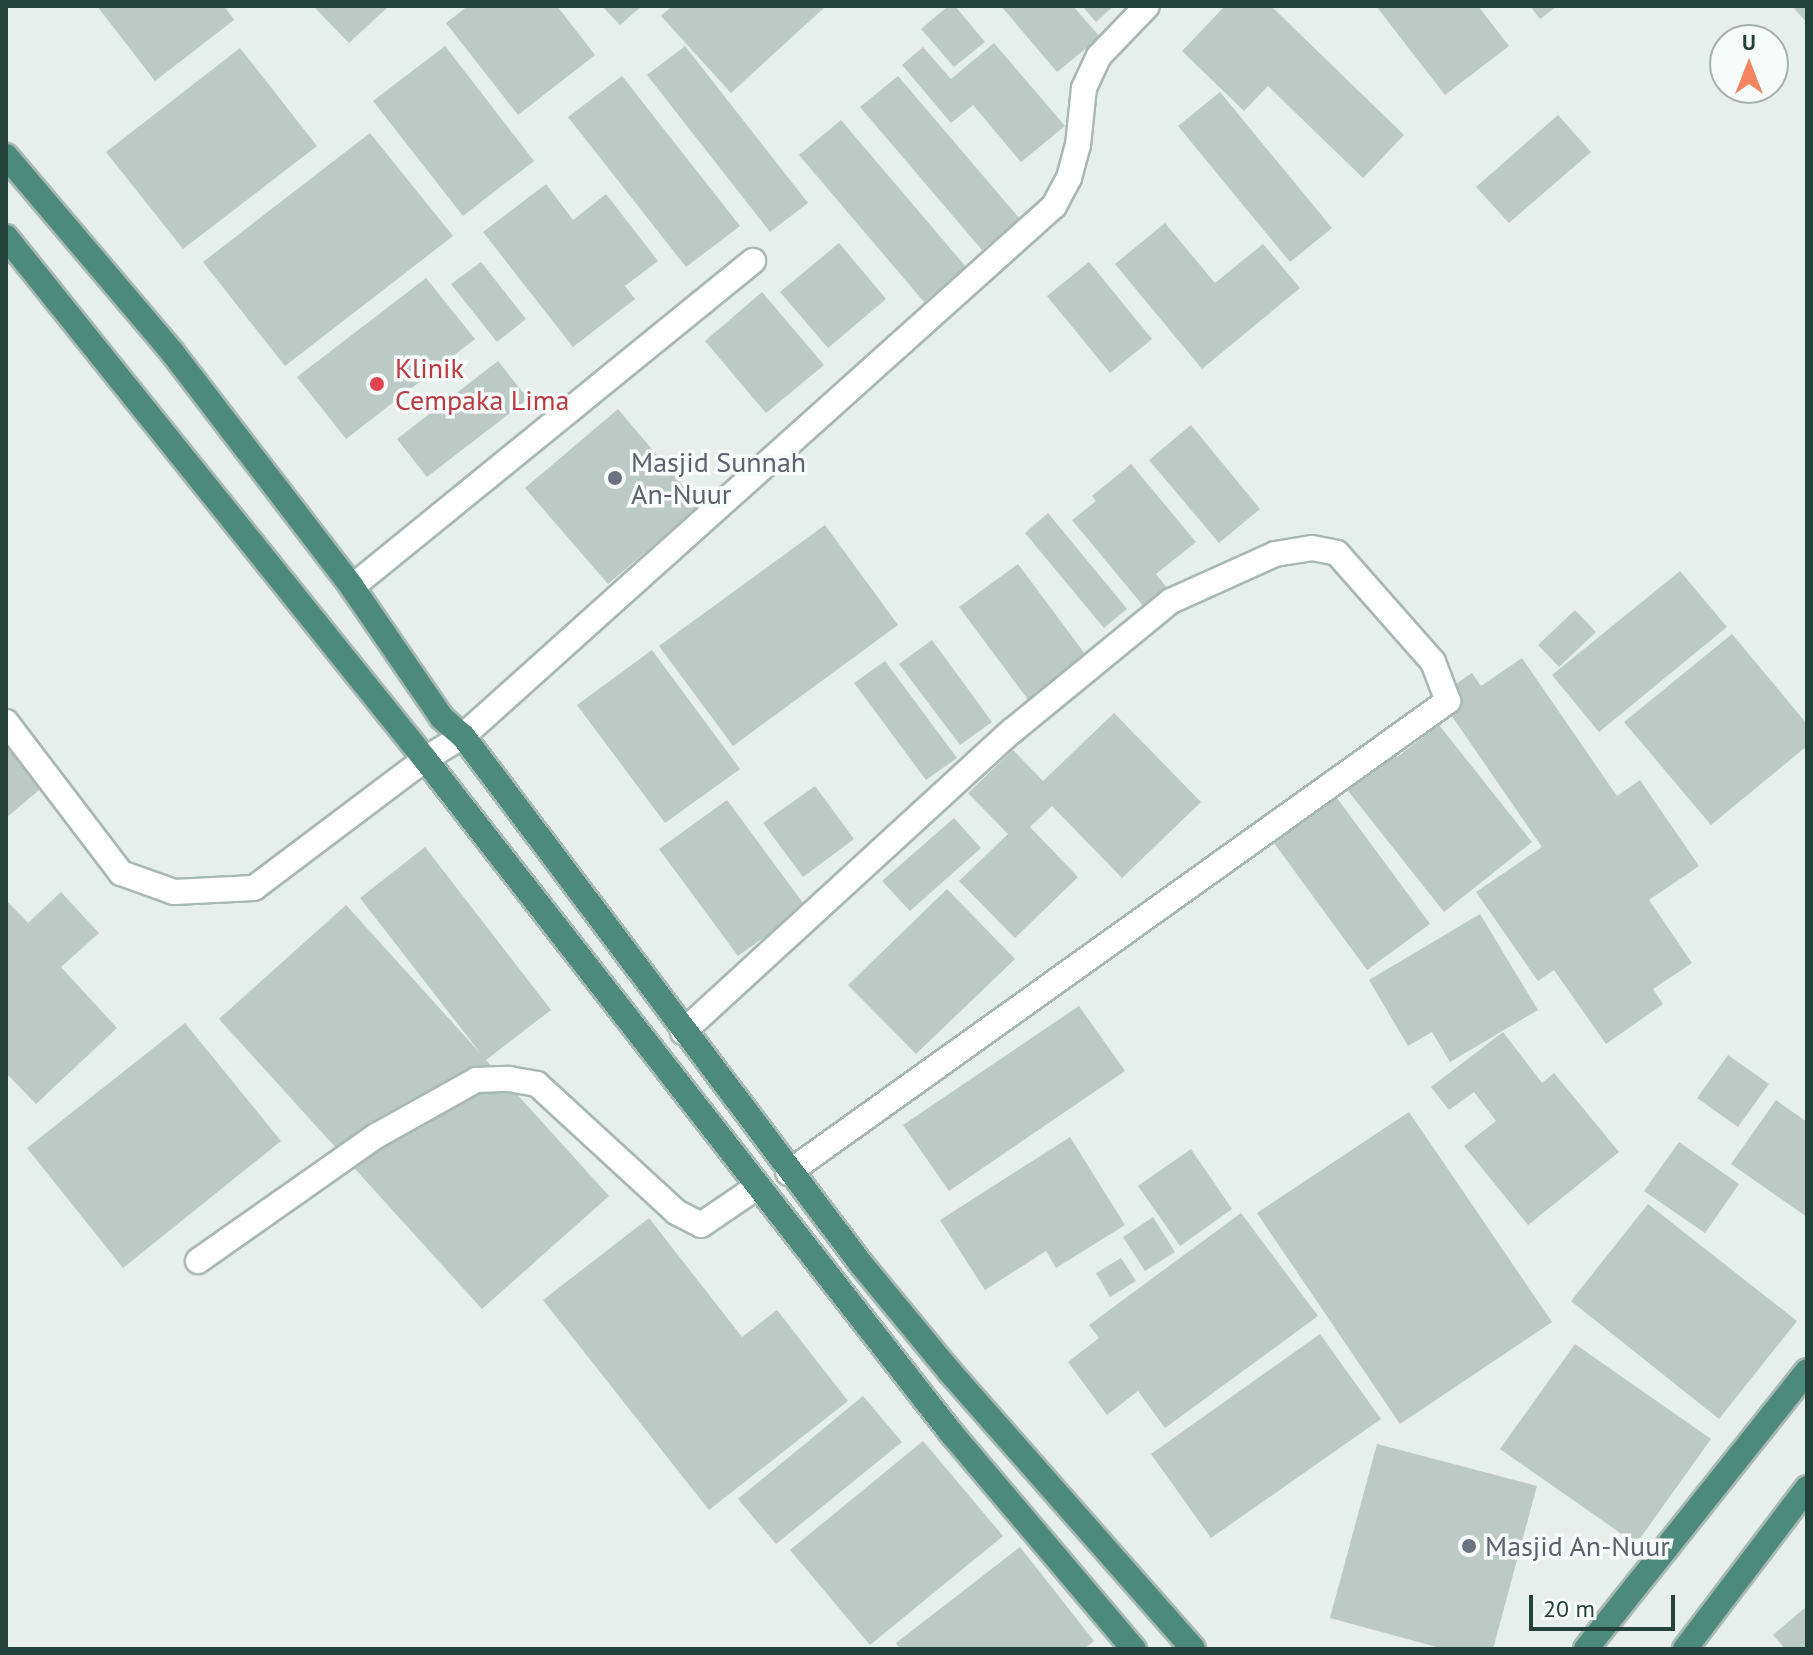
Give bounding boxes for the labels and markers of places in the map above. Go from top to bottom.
place label: Klinik Cempaka Lima [395,351,569,417]
marker: Klinik Cempaka Lima [366,373,388,395]
place label: Masjid Sunnah An-Nuur [631,445,806,511]
marker: Masjid Sunnah An-Nuur [606,469,624,487]
place label: Masjid An-Nuur [1485,1529,1671,1563]
marker: Masjid An-Nuur [1460,1537,1478,1555]

